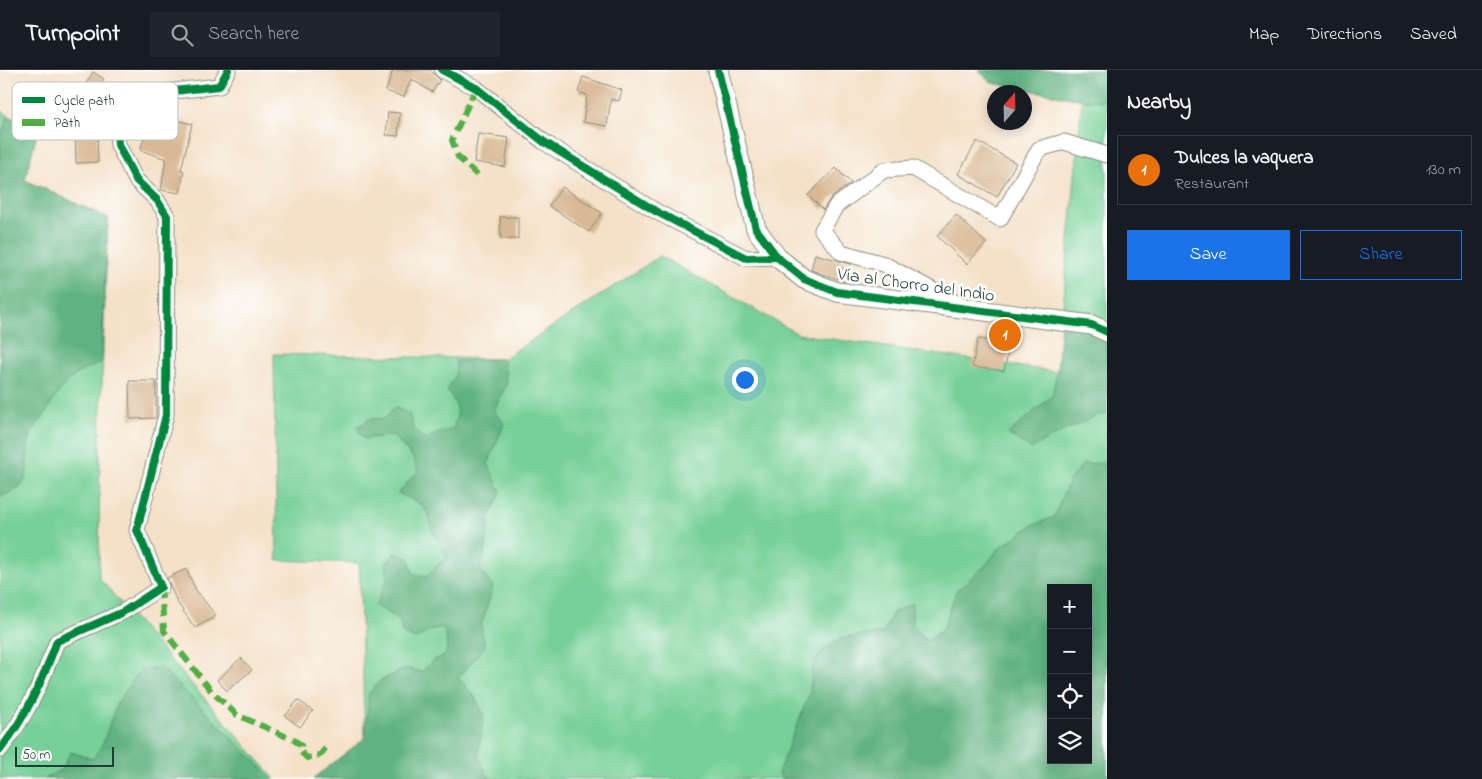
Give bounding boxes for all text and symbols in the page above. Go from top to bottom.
search box [150,12,500,57]
text: Turnpoint [25,17,120,52]
icon: search [168,21,196,49]
text: Search here [208,21,299,48]
text: Map [1249,22,1279,48]
text: Directions [1307,22,1382,48]
text: Saved [1410,22,1457,48]
legend [12,82,178,140]
north arrow [987,85,1032,130]
text: Nearby [1127,88,1191,118]
text: Cycle path [54,91,115,113]
text: Path [54,113,80,134]
text: Dulces la vaquera [1175,145,1314,172]
text: 1 [1141,158,1147,182]
text: 130 m [1426,158,1461,182]
text: Restaurant [1175,172,1249,196]
button: Save [1127,230,1290,280]
button: Share [1300,230,1462,280]
street label: Vía al Chorro del Indio [835,262,996,310]
pin: 1 [989,316,1021,354]
your location [732,367,758,393]
map controls [1047,584,1092,764]
button: + [1047,584,1092,629]
button: − [1047,629,1092,674]
button: locate [1047,674,1092,719]
button: layers [1047,719,1092,764]
scale bar [15,744,114,767]
text: 50 m [22,745,50,766]

